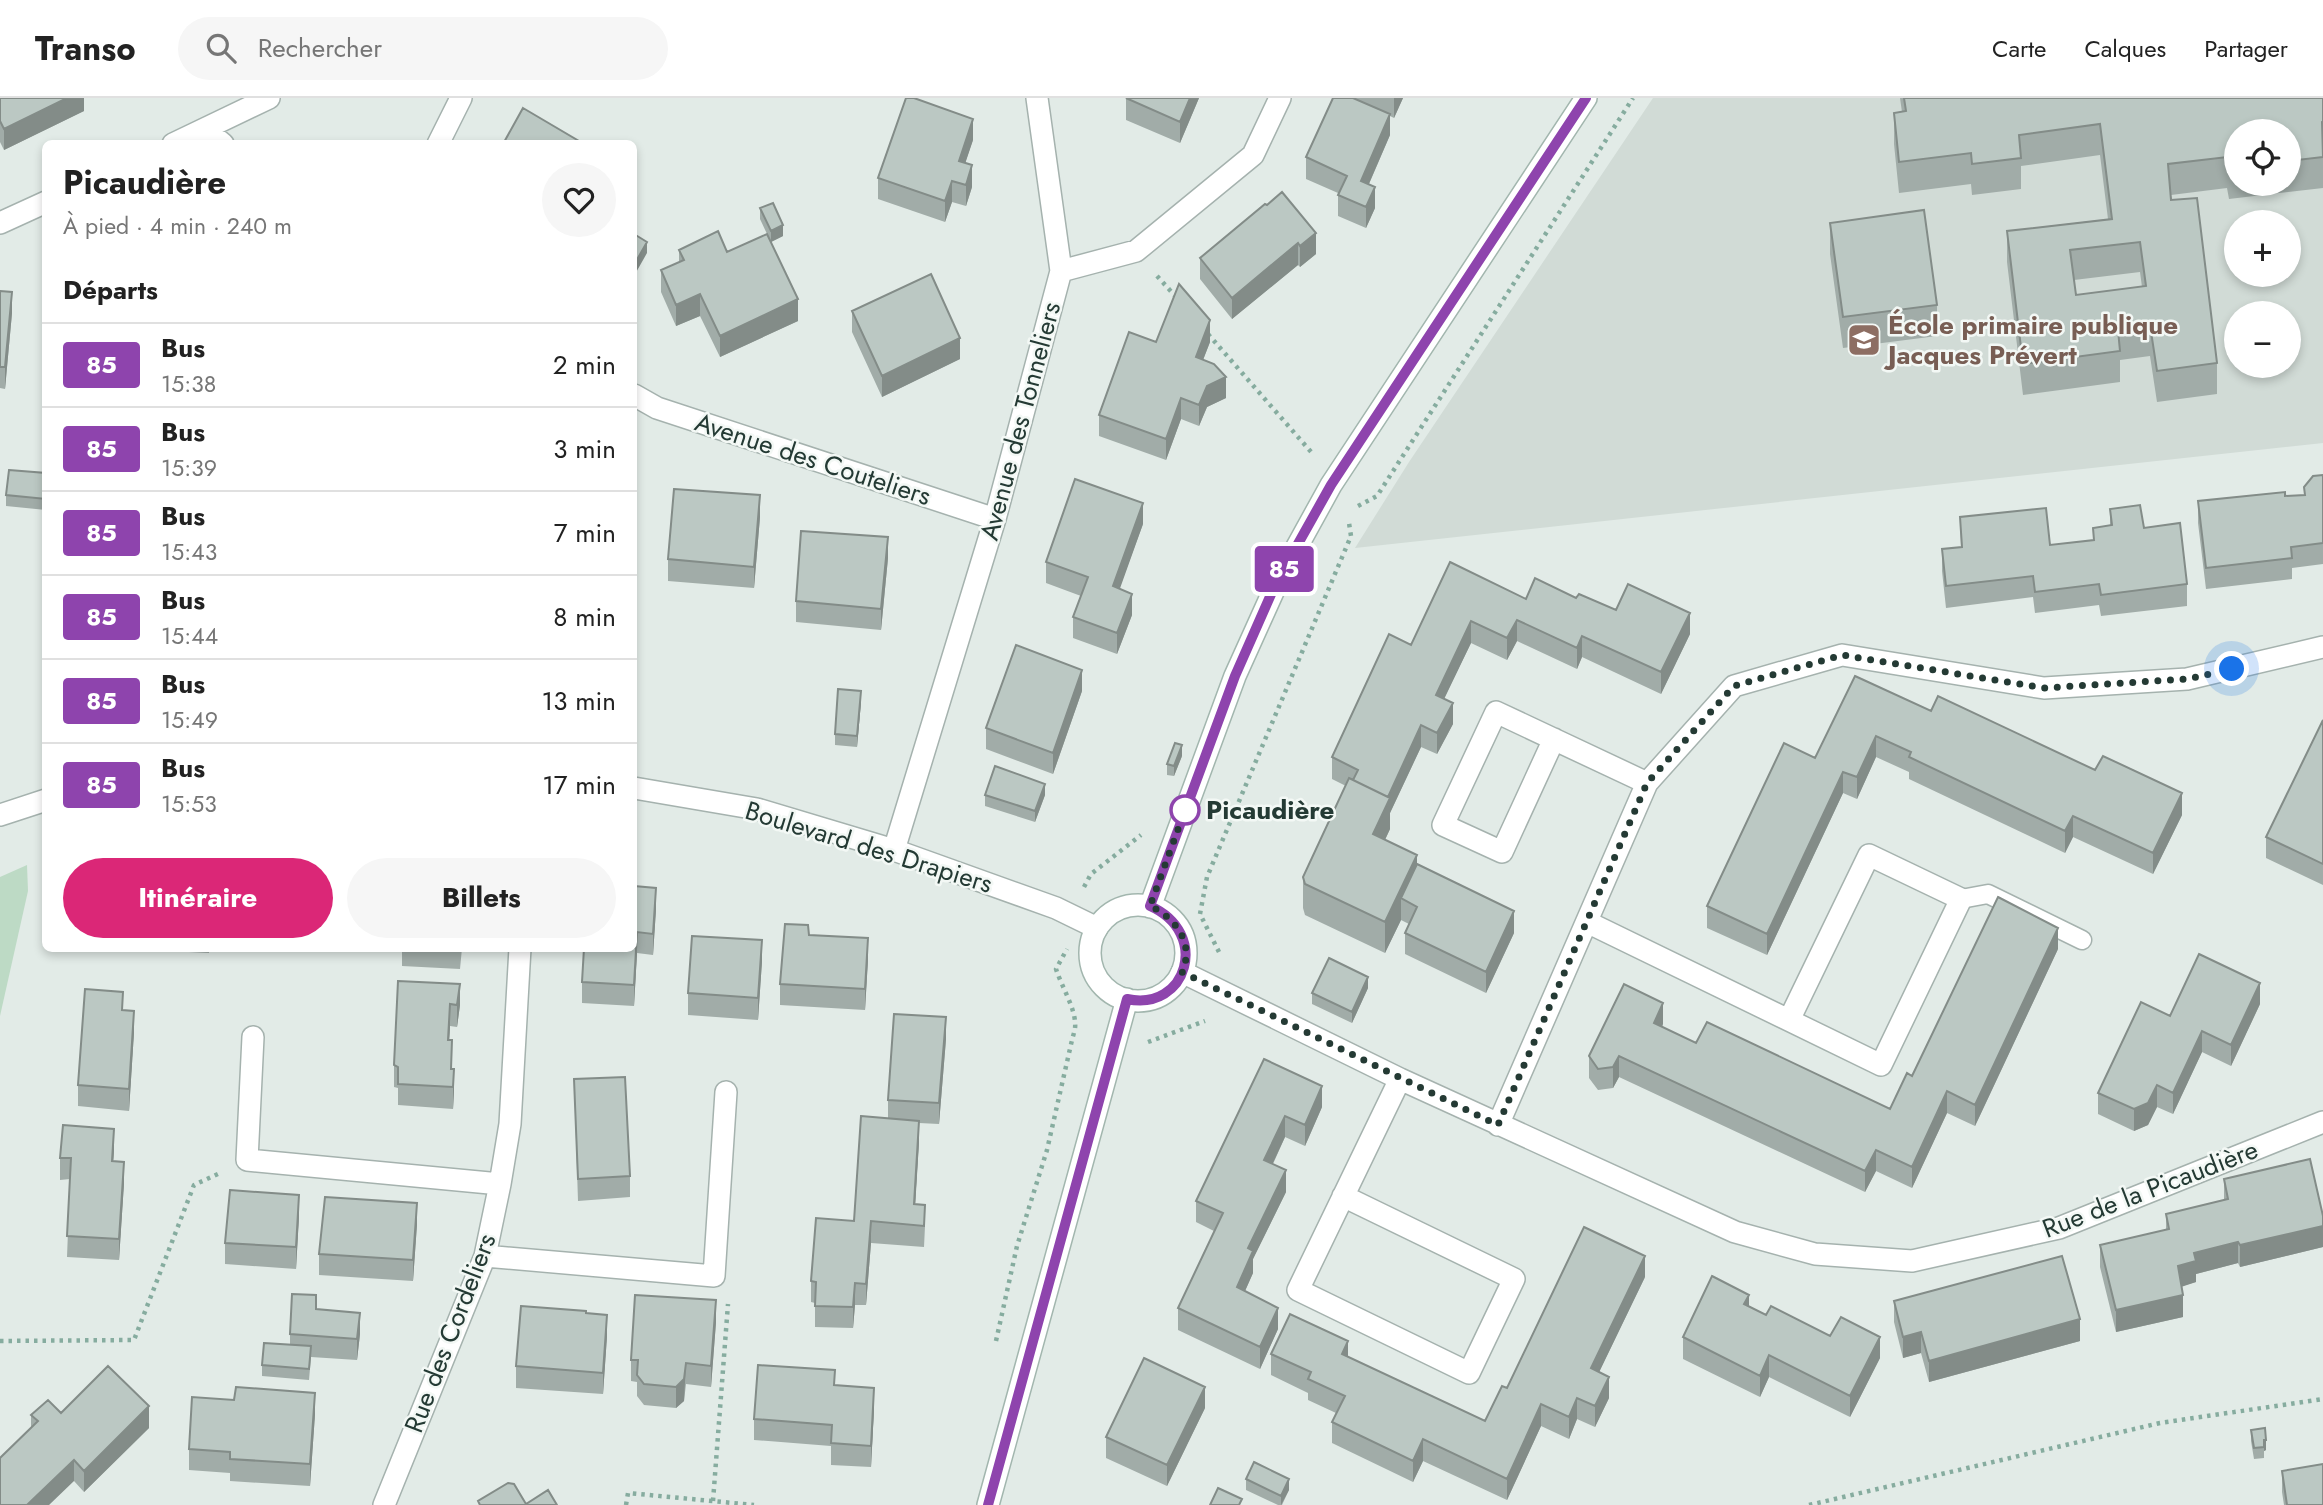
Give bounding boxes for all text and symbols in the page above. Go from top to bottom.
search box [178,17,668,80]
text: Transo [35,25,136,72]
icon: search [202,29,240,67]
text: Rechercher [258,29,382,67]
text: Carte [1992,31,2046,66]
text: Calques [2084,31,2166,66]
text: Partager [2204,31,2288,66]
map controls [2224,119,2301,378]
button: locate [2224,119,2301,196]
text: Picaudière [63,159,226,206]
button: heart [542,163,616,237]
text: À pied · 4 min · 240 m [63,209,292,243]
button: + [2224,210,2301,287]
text: Départs [63,271,158,309]
street label: Avenue des Tonneliers [970,298,1070,544]
button: − [2224,301,2301,378]
place label: École primaire publique Jacques Prévert [1883,306,2178,374]
school or university icon: École primaire publique Jacques Prévert [1845,321,1883,359]
text: Bus [161,329,205,367]
text: 2 min [553,346,616,384]
text: 85 [86,347,117,382]
text: 15:38 [161,367,216,401]
street label: Avenue des Couteliers [690,403,936,515]
text: Bus [161,413,205,451]
text: 3 min [553,430,616,468]
text: 85 [86,431,117,466]
text: 15:39 [161,451,217,485]
text: Bus [161,497,205,535]
text: 7 min [554,514,616,552]
text: 85 [86,515,117,550]
text: 15:43 [161,535,217,569]
line badge: 85 [1252,546,1316,592]
text: 85 [1269,551,1299,586]
text: Bus [161,581,205,619]
text: 8 min [553,598,616,636]
text: 85 [86,599,117,634]
text: 15:44 [161,619,218,653]
your location [2214,651,2249,686]
text: Bus [161,665,205,703]
text: 13 min [542,682,616,720]
text: 85 [86,683,117,718]
text: 15:49 [161,703,218,737]
text: Bus [161,749,205,787]
text: 17 min [542,766,616,804]
text: 85 [86,767,117,802]
text: 15:53 [161,787,217,821]
street label: Boulevard des Drapiers [741,791,997,903]
place label: Picaudière [1206,791,1335,829]
marker: Picaudière [1170,795,1200,825]
button: Itinéraire [63,858,333,938]
button: Billets [347,858,616,938]
street label: Rue de la Picaudière [2037,1130,2263,1248]
street label: Rue des Cordeliers [395,1228,505,1438]

